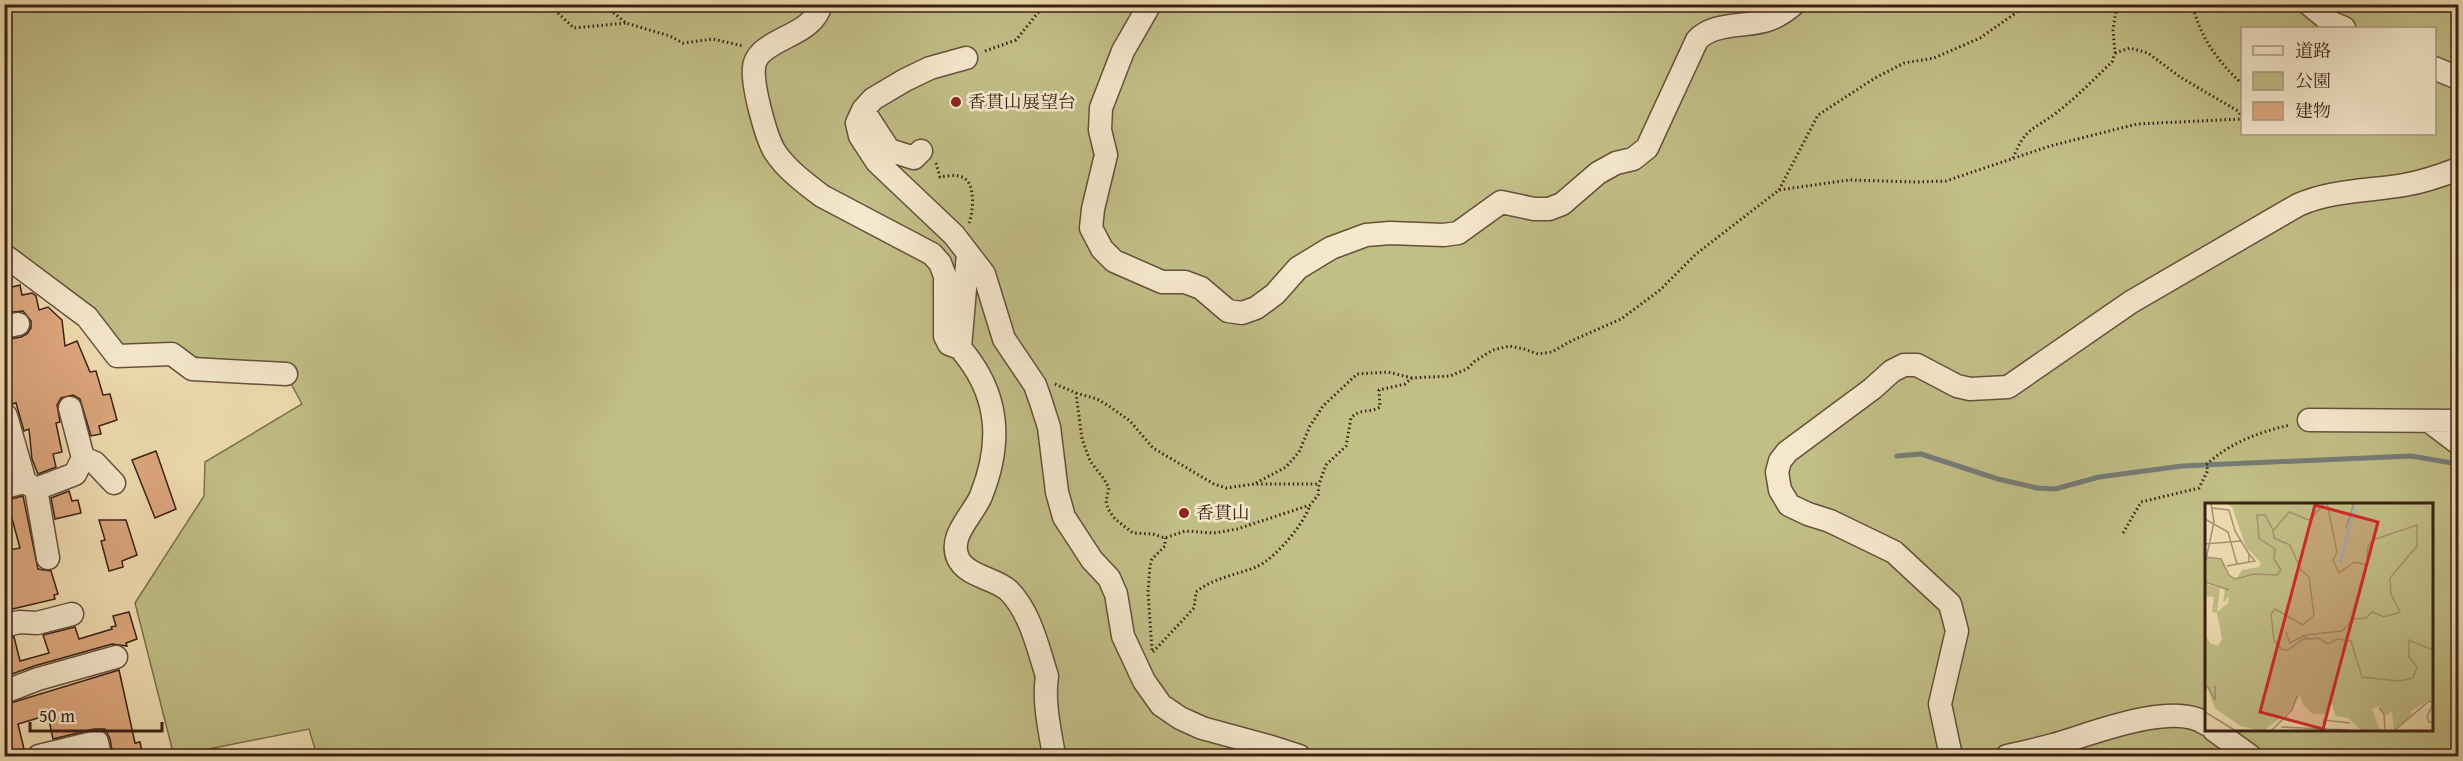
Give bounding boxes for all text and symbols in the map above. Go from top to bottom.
legend [2241,27,2436,135]
text: 道路 [2295,37,2331,64]
text: 公園 [2295,67,2331,94]
place label: 香貫山展望台 [968,88,1076,115]
marker: 香貫山展望台 [949,95,963,109]
text: 建物 [2295,97,2331,124]
place label: 香貫山 [1196,499,1250,526]
inset map [2205,503,2433,731]
marker: 香貫山 [1177,506,1191,520]
scale bar [30,695,162,733]
text: 50 m [39,702,75,729]

